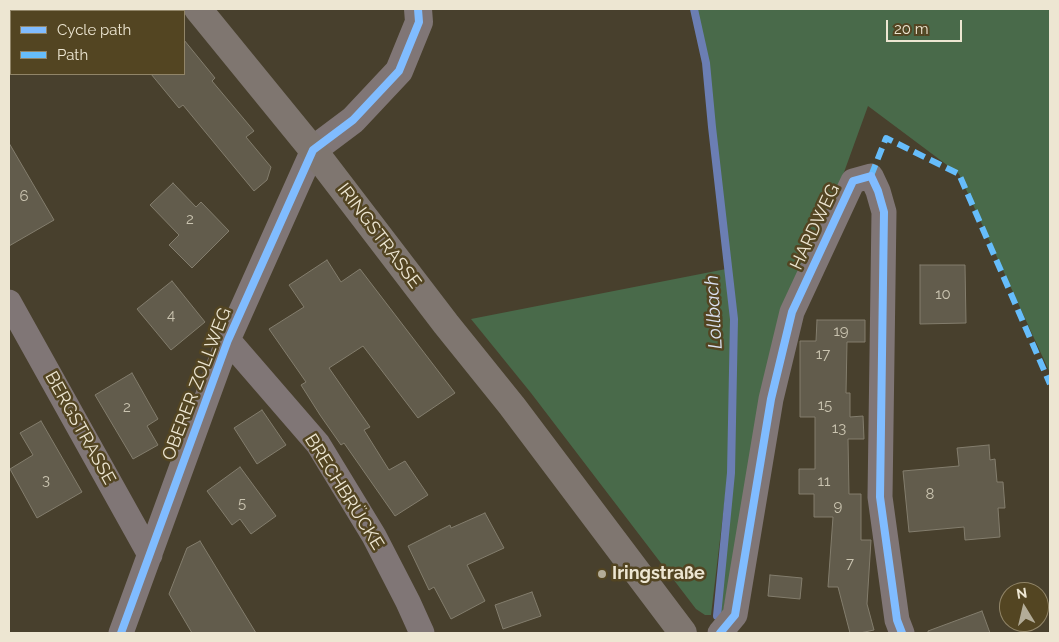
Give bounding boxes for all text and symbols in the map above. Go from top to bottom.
legend [10,10,185,75]
scale bar [889,10,965,42]
text: 20 m [894,20,929,38]
text: Cycle path [57,21,131,39]
text: Path [57,46,88,64]
street label: IRINGSTRASSE [333,179,425,293]
street label: HARDWEG [786,181,844,273]
house number: 6 [19,187,29,205]
house number: 2 [186,210,194,228]
water label: Lollbach [701,274,727,350]
house number: 10 [935,285,951,303]
street label: OBERER ZOLLWEG [158,305,236,463]
house number: 4 [167,306,175,324]
house number: 19 [833,322,849,340]
house number: 17 [816,345,830,363]
street label: BERGSTRASSE [40,368,120,488]
house number: 15 [818,396,832,414]
house number: 2 [123,398,131,416]
house number: 13 [832,419,846,437]
street label: BRECHBRÜCKE [300,430,388,554]
house number: 3 [42,471,50,489]
house number: 11 [818,472,830,490]
house number: 8 [926,485,934,503]
house number: 5 [238,494,246,512]
house number: 9 [834,497,842,515]
house number: 7 [846,554,854,572]
place label: Iringstraße [612,563,705,585]
marker: Iringstraße [596,568,608,580]
north arrow [999,582,1049,632]
text: N [1015,584,1028,602]

